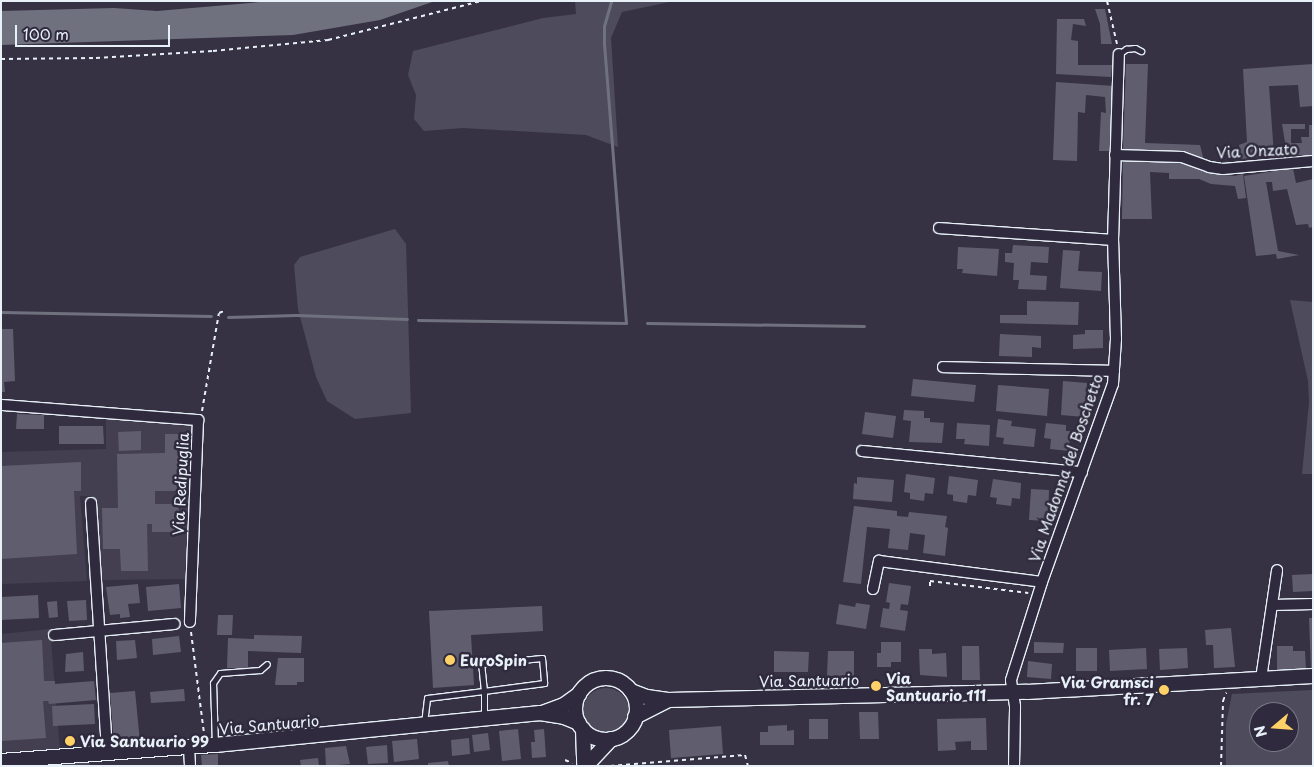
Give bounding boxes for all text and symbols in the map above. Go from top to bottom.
scale bar [18,15,172,47]
text: 100 m [23,22,69,45]
street label: Via Onzato [1216,139,1298,161]
street label: Via Madonna del Boschetto [1024,372,1106,564]
street label: Via Redipuglia [168,432,192,536]
place label: EuroSpin [460,651,527,669]
marker: EuroSpin [444,654,456,666]
place label: Via Santuario 111 [886,668,987,703]
street label: Via Santuario [759,670,859,690]
place label: Via Gramsci fr. 7 [1060,672,1154,707]
marker: Via Santuario 111 [870,680,882,692]
marker: Via Gramsci fr. 7 [1158,684,1170,696]
north arrow [1249,702,1299,752]
street label: Via Santuario [219,711,319,737]
text: N [1249,723,1272,740]
place label: Via Santuario 99 [80,732,209,750]
marker: Via Santuario 99 [64,735,76,747]

